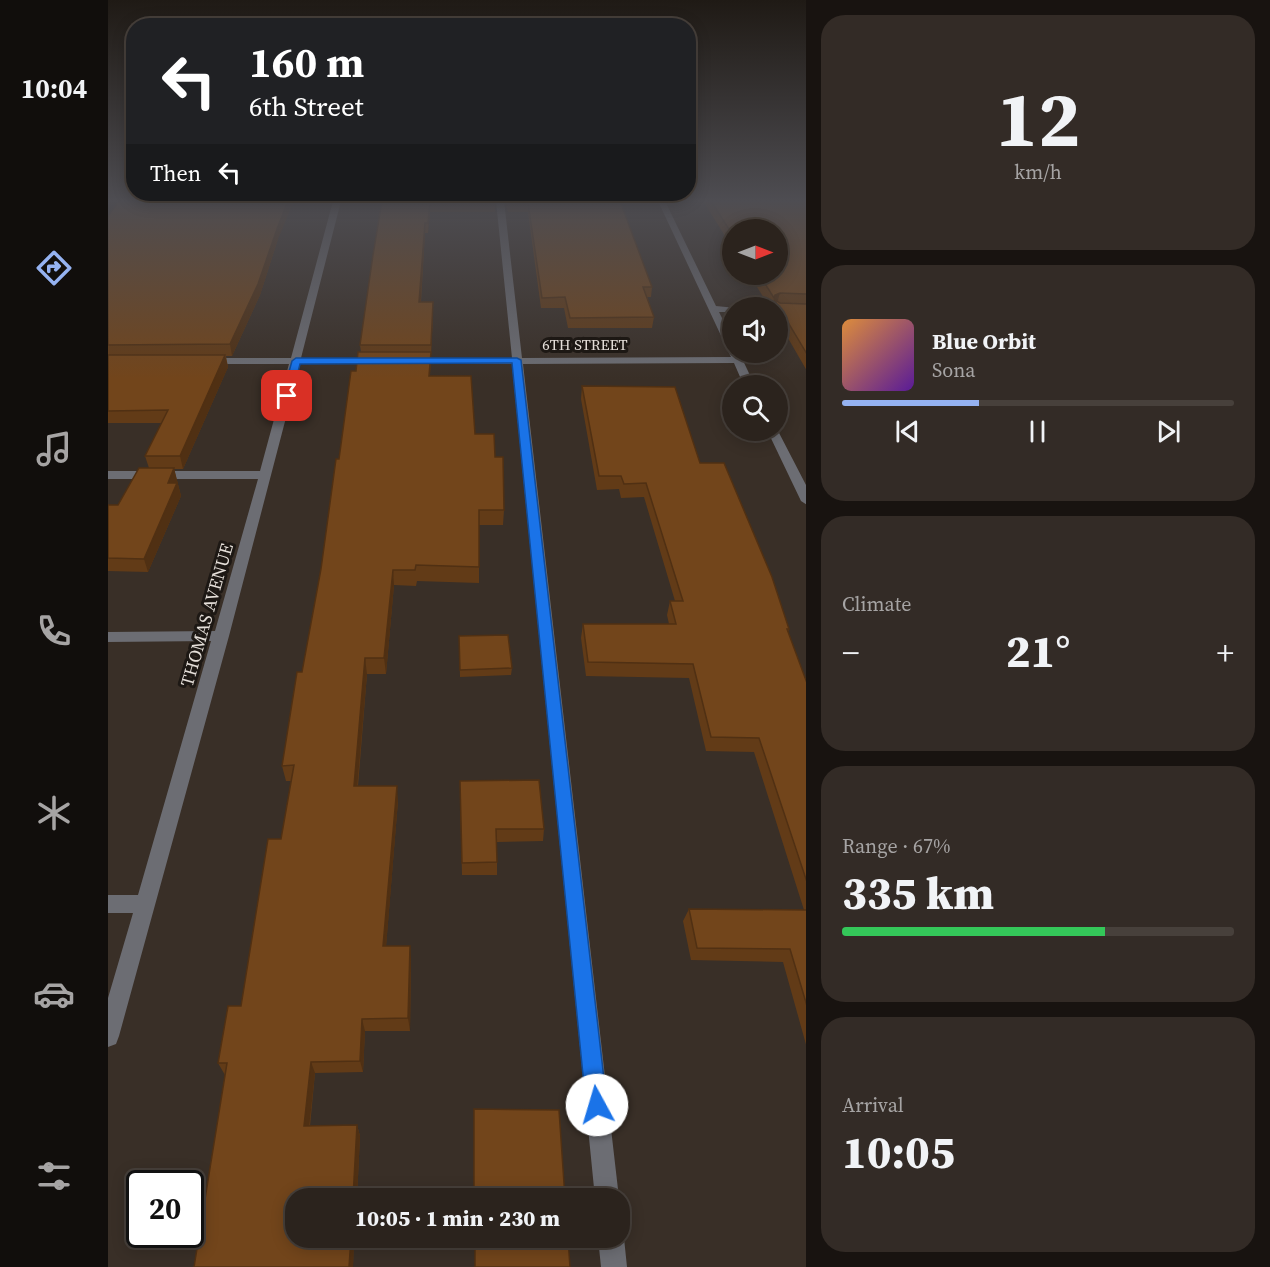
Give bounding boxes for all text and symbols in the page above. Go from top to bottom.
text: 160 m [249,33,364,91]
icon: left [150,42,228,120]
text: 12 [996,65,1080,172]
text: 10:04 [21,70,87,107]
text: 6th Street [249,88,364,125]
icon: left [213,156,246,189]
text: Then [150,158,201,188]
text: km/h [1014,158,1062,186]
north arrow [722,219,788,285]
map controls [722,219,788,441]
icon: directions [33,247,75,289]
button: sound [722,297,788,363]
text: Blue Orbit [932,326,1036,356]
street label: 6TH STREET [542,334,628,355]
text: Sona [932,356,976,384]
pin [261,370,312,421]
button: search [722,375,788,441]
icon: arrive [270,379,303,412]
icon: previous [891,415,924,448]
icon: pause [1021,415,1054,448]
icon: next [1152,415,1185,448]
icon: music [33,428,75,470]
street label: THOMAS AVENUE [174,540,239,689]
text: Climate [842,590,911,618]
icon: phone [33,610,75,652]
text: 21° [1006,620,1070,682]
text: − [842,630,860,675]
text: + [1216,630,1234,675]
icon: climate [33,792,75,834]
text: Range · 67% [842,832,951,860]
text: 335 km [842,862,994,924]
icon: car [33,973,75,1015]
position arrow [565,1073,629,1137]
text: Arrival [842,1091,904,1119]
text: 10:05 [842,1121,955,1183]
icon: filters [33,1155,75,1197]
speed limit sign: 20 [126,1170,204,1248]
text: 10:05 · 1 min · 230 m [355,1203,560,1233]

